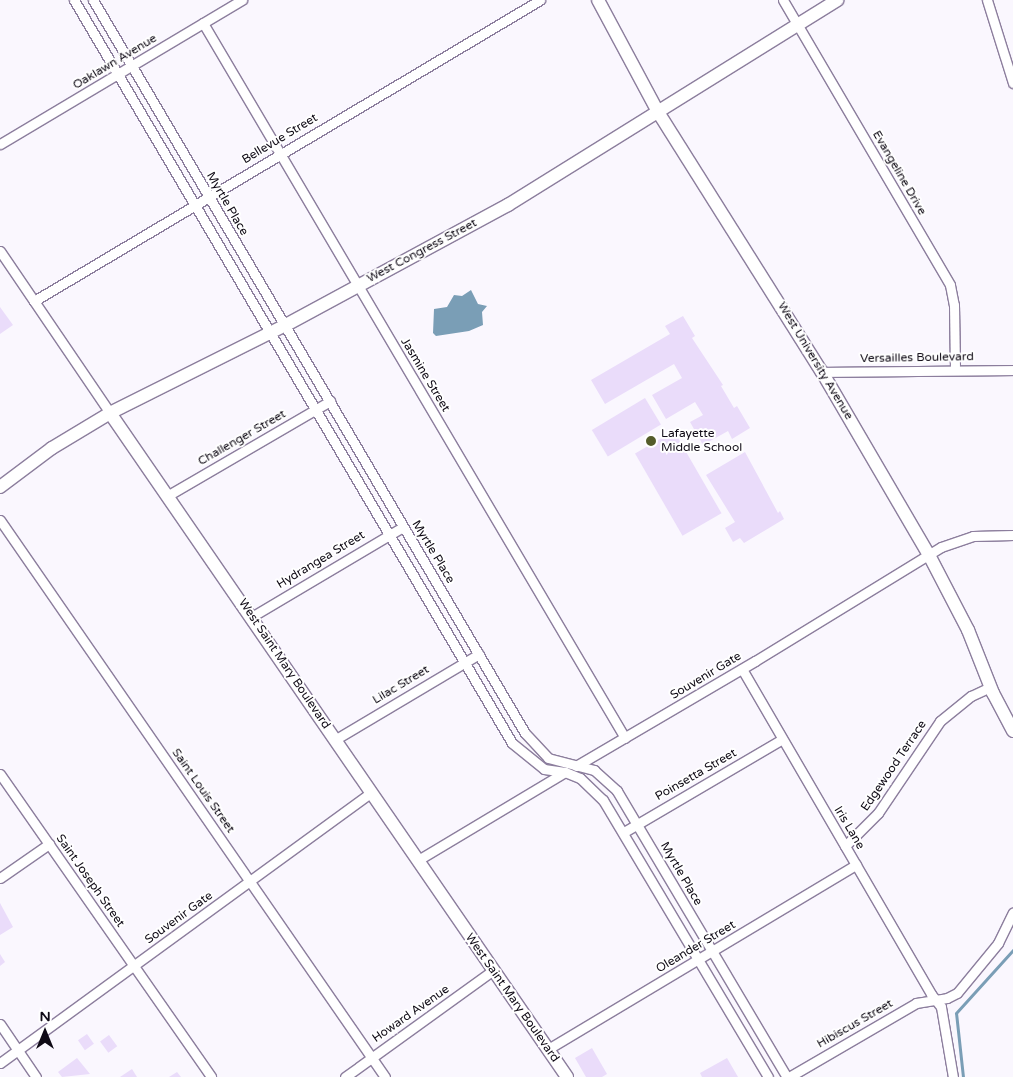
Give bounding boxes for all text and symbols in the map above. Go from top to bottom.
street label: Oaklawn Avenue [70,31,160,93]
street label: Bellevue Street [240,111,320,167]
street label: Evangeline Drive [869,128,929,218]
street label: Myrtle Place [203,170,251,238]
street label: West Congress Street [365,216,479,286]
street label: West University Avenue [774,300,856,422]
street label: Jasmine Street [397,335,453,415]
street label: Versailles Boulevard [860,350,974,366]
street label: Challenger Street [196,407,288,469]
place label: Lafayette Middle School [661,427,742,455]
marker: Lafayette Middle School [645,435,657,447]
street label: Myrtle Place [409,518,457,586]
street label: Hydrangea Street [274,528,368,592]
street label: West Saint Mary Boulevard [235,596,333,732]
street label: Souvenir Gate [668,649,744,703]
street label: Lilac Street [370,662,432,708]
street label: Edgewood Terrace [858,718,930,814]
street label: Saint Louis Street [169,746,237,836]
street label: Poinsetta Street [653,746,739,804]
street label: Iris Lane [831,804,867,852]
street label: Saint Joseph Street [53,832,127,930]
street label: Myrtle Place [657,840,705,908]
street label: Souvenir Gate [142,889,216,947]
street label: Oleander Street [654,918,738,976]
street label: West Saint Mary Boulevard [462,931,562,1065]
street label: Howard Avenue [370,982,452,1046]
street label: Hibiscus Street [815,996,895,1052]
north arrow [20,1007,70,1057]
text: N [39,1008,51,1025]

